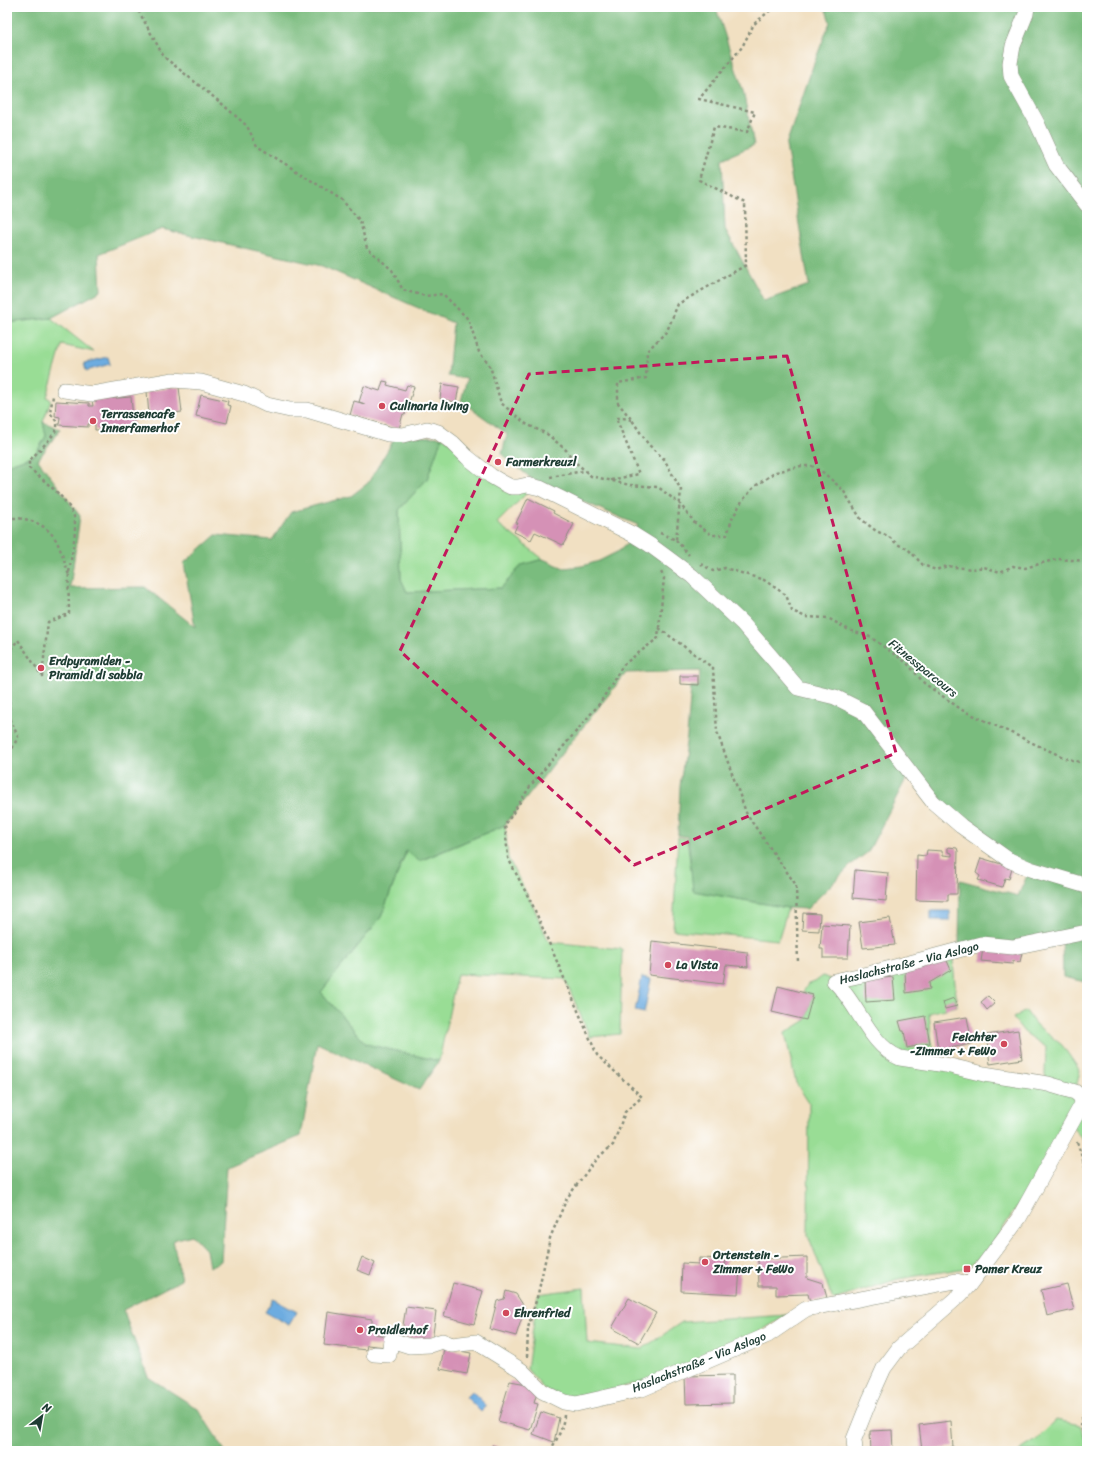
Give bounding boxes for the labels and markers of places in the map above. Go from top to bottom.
place label: Culinaria living [389,395,470,417]
marker: Culinaria living [377,401,387,411]
place label: Terrassencafe Innerfamerhof [100,403,180,439]
marker: Terrassencafe Innerfamerhof [88,416,98,426]
place label: Farmerkreuzl [505,451,577,473]
marker: Farmerkreuzl [493,457,503,467]
place label: Erdpyramiden - Piramidi di sabbia [49,650,143,686]
marker: Erdpyramiden - Piramidi di sabbia [36,663,46,673]
place label: La Vista [676,954,719,976]
marker: La Vista [663,960,673,970]
place label: Feichter -Zimmer + FeWo [910,1026,997,1062]
marker: Feichter -Zimmer + FeWo [999,1039,1009,1049]
place label: Ortenstein - Zimmer + FeWo [712,1244,795,1280]
marker: Ortenstein - Zimmer + FeWo [700,1257,710,1267]
place label: Pamer Kreuz [975,1258,1043,1280]
marker: Pamer Kreuz [962,1264,972,1274]
place label: Ehrenfried [514,1302,572,1324]
marker: Ehrenfried [501,1308,511,1318]
place label: Praidlerhof [368,1319,429,1341]
marker: Praidlerhof [355,1325,365,1335]

